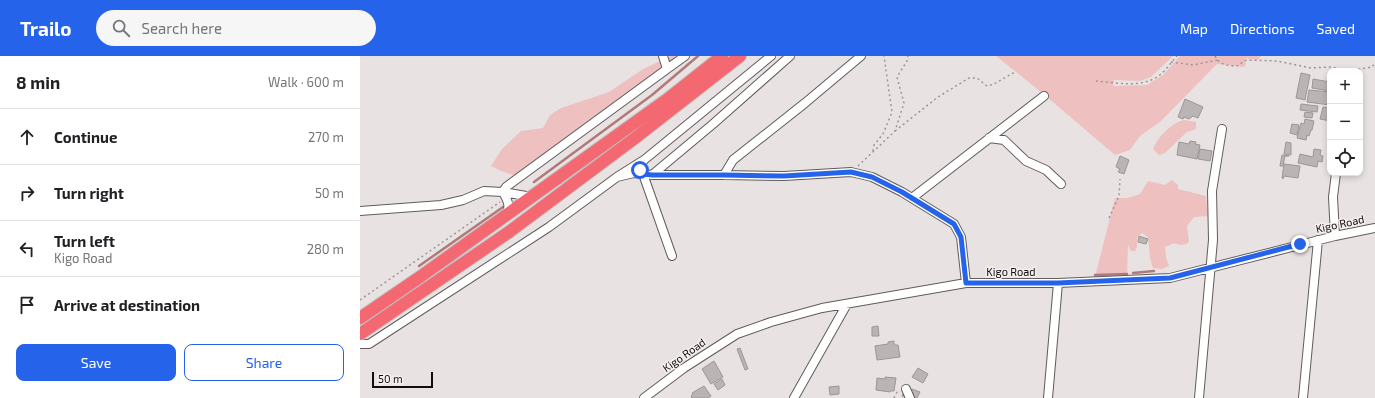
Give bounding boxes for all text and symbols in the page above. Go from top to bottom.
search box [96,10,376,46]
text: Trailo [20,17,72,40]
icon: search [110,17,132,39]
text: Search here [142,19,222,37]
text: Map [1180,20,1208,37]
text: Directions [1230,20,1295,37]
text: Saved [1317,20,1355,37]
map controls [1327,68,1363,176]
button: + [1327,68,1363,104]
text: 8 min [16,72,60,92]
text: Walk · 600 m [268,74,344,90]
button: − [1327,104,1363,140]
icon: ahead [16,126,38,148]
text: Continue [54,128,117,146]
text: 270 m [308,129,344,145]
button: locate [1327,140,1363,176]
route start [631,161,649,179]
icon: right [16,182,38,204]
text: Turn right [54,184,124,202]
text: 50 m [315,185,344,201]
street label: Kigo Road [1314,212,1365,235]
text: Turn left [54,232,115,250]
route end [1291,235,1309,253]
icon: left [16,238,38,260]
text: 280 m [307,241,344,257]
text: Kigo Road [54,250,112,266]
street label: Kigo Road [986,265,1036,278]
icon: arrive [16,294,38,316]
text: Arrive at destination [54,296,200,314]
street label: Kigo Road [660,335,708,374]
button: Save [16,344,176,381]
button: Share [184,344,344,381]
scale bar [372,370,433,389]
text: 50 m [378,372,403,385]

